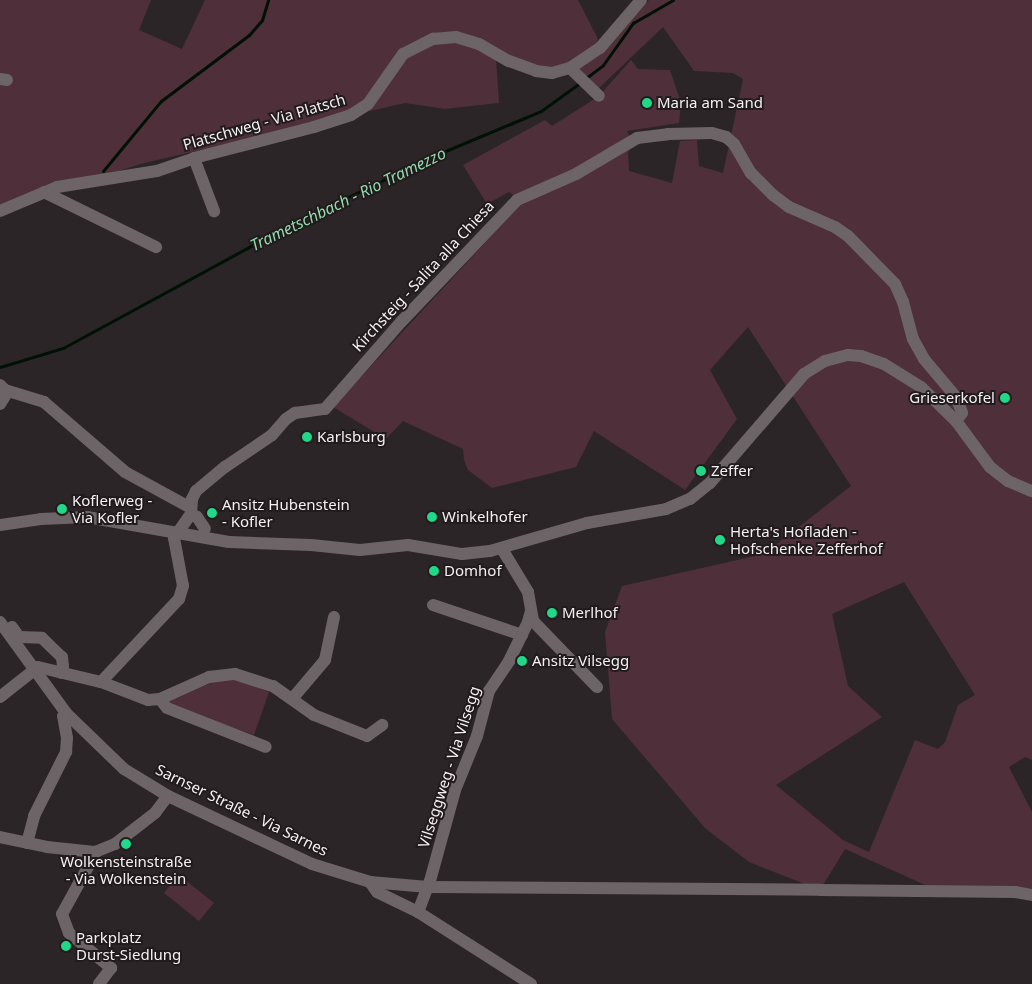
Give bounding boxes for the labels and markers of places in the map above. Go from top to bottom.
place label: Maria am Sand [657,94,763,112]
marker: Maria am Sand [641,97,653,109]
place label: Grieserkofel [909,389,995,407]
marker: Grieserkofel [999,392,1011,404]
place label: Karlsburg [317,428,386,446]
marker: Karlsburg [301,431,313,443]
place label: Zeffer [711,462,753,480]
marker: Zeffer [695,465,707,477]
place label: Koflerweg - Via Kofler [72,491,152,526]
place label: Ansitz Hubenstein - Kofler [222,495,350,530]
marker: Koflerweg - Via Kofler [56,503,68,515]
marker: Ansitz Hubenstein - Kofler [206,507,218,519]
place label: Winkelhofer [442,508,528,526]
marker: Winkelhofer [426,511,438,523]
place label: Herta's Hofladen - Hofschenke Zefferhof [730,522,883,557]
marker: Herta's Hofladen - Hofschenke Zefferhof [714,534,726,546]
place label: Domhof [444,562,502,580]
marker: Domhof [428,565,440,577]
place label: Merlhof [562,604,618,622]
marker: Merlhof [546,607,558,619]
place label: Ansitz Vilsegg [532,652,629,670]
marker: Ansitz Vilsegg [516,655,528,667]
marker: Wolkensteinstraße - Via Wolkenstein [120,838,132,850]
place label: Wolkensteinstraße - Via Wolkenstein [60,852,192,887]
place label: Parkplatz Durst-Siedlung [76,928,181,963]
marker: Parkplatz Durst-Siedlung [60,940,72,952]

